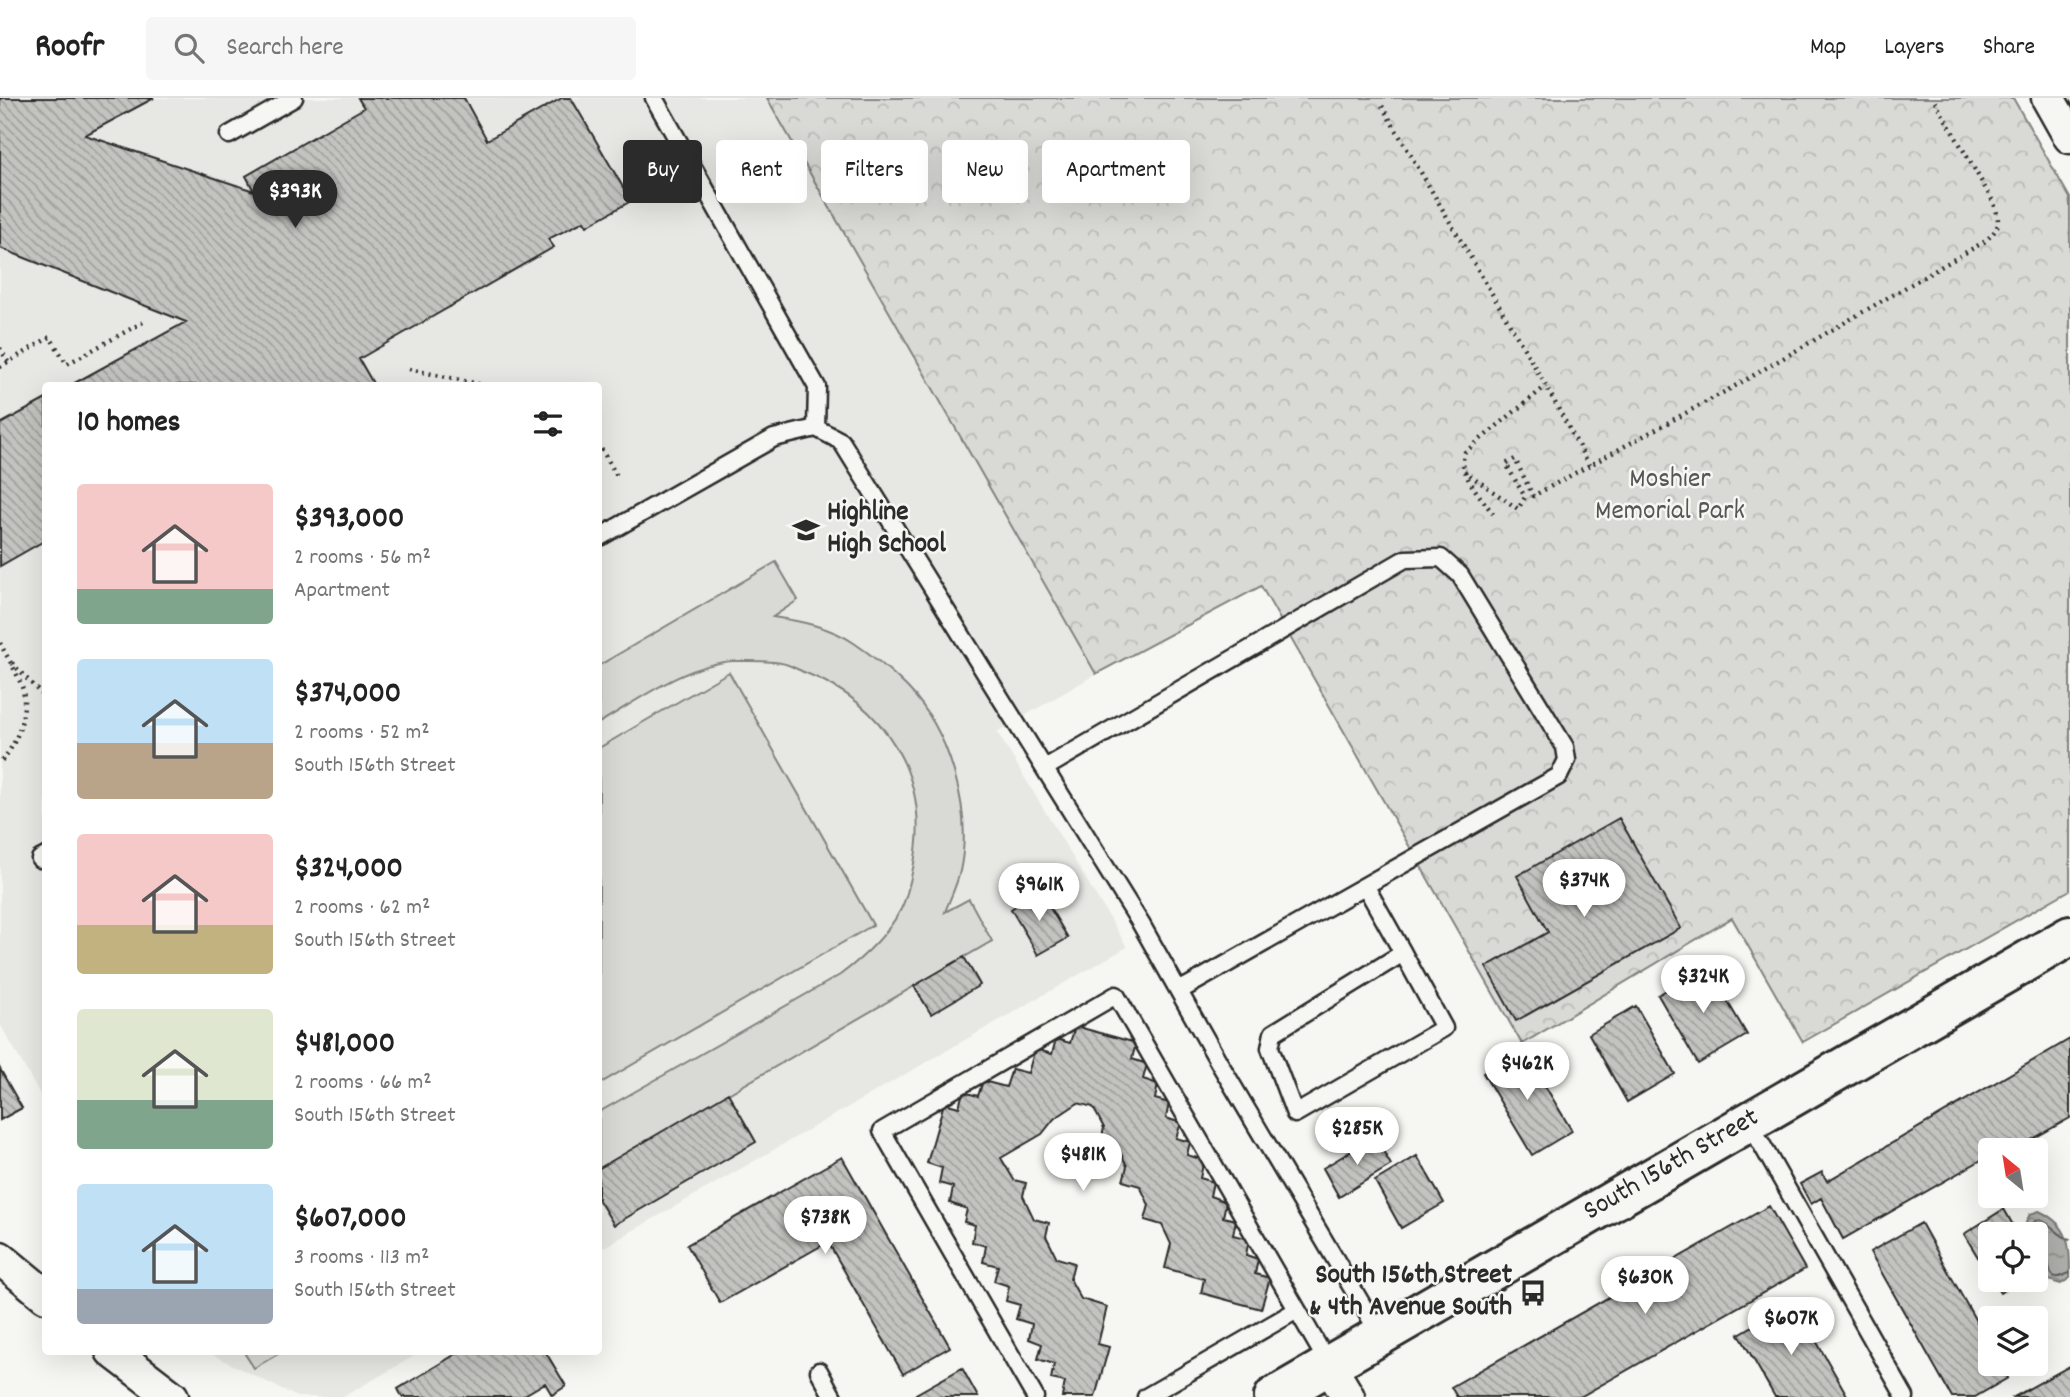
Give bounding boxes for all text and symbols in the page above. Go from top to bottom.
search box [146,17,636,80]
text: Roofr [35,25,104,72]
icon: search [170,29,208,67]
text: Search here [226,30,344,67]
text: Map [1810,31,1846,65]
text: Layers [1884,31,1945,65]
text: Share [1983,31,2035,65]
chip: Buy [623,140,702,203]
chip: Rent [716,140,807,203]
chip: Filters [821,140,928,203]
chip: New [942,140,1028,203]
chip: Apartment [1042,140,1190,203]
pin: $393K [246,170,344,230]
text: $393K [268,176,322,209]
text: 10 homes [77,403,180,446]
icon: filters [529,405,567,443]
park label: Moshier Memorial Park [1595,461,1745,533]
place label: Highline High School [827,494,946,566]
text: $393,000 [294,499,404,542]
icon: home [133,512,217,596]
school or university icon: Highline High School [791,515,821,545]
text: 2 rooms · 56 m² [294,542,431,575]
text: Apartment [294,575,390,608]
text: $374,000 [294,674,401,717]
icon: home [133,687,217,771]
text: 2 rooms · 52 m² [294,717,430,750]
text: South 156th Street [294,750,456,783]
text: $324,000 [294,849,403,892]
pin: $374K [1535,860,1633,919]
icon: home [133,862,217,946]
pin: $961K [990,864,1088,923]
text: $374K [1559,865,1609,898]
text: $961K [1014,869,1064,902]
text: 2 rooms · 62 m² [294,892,430,925]
text: South 156th Street [294,925,456,958]
pin: $324K [1654,956,1752,1015]
text: $324K [1677,961,1729,994]
text: $481,000 [294,1024,395,1067]
icon: home [133,1037,217,1121]
pin: $462K [1478,1042,1576,1102]
text: $462K [1500,1048,1554,1081]
text: 2 rooms · 66 m² [294,1067,432,1100]
street label: South 156th Street [1577,1099,1767,1233]
text: South 156th Street [294,1100,456,1133]
pin: $285K [1308,1108,1406,1167]
text: $285K [1331,1113,1383,1146]
pin: $481K [1034,1134,1132,1193]
north arrow [1978,1138,2048,1208]
map controls [1978,1138,2048,1376]
text: $481K [1060,1139,1106,1172]
pin: $738K [776,1196,874,1256]
text: $607,000 [294,1199,407,1242]
text: $738K [800,1202,850,1235]
icon: home [133,1212,217,1296]
button: locate [1978,1222,2048,1292]
text: 3 rooms · 113 m² [294,1242,430,1275]
pin: $630K [1596,1256,1694,1316]
place label: South 156th Street & 4th Avenue South [1309,1257,1513,1329]
text: $630K [1617,1262,1673,1295]
text: South 156th Street [294,1275,456,1308]
bus stop icon: South 156th Street & 4th Avenue South [1518,1278,1548,1308]
pin: $607K [1742,1298,1840,1357]
text: $607K [1764,1303,1818,1336]
button: layers [1978,1306,2048,1376]

